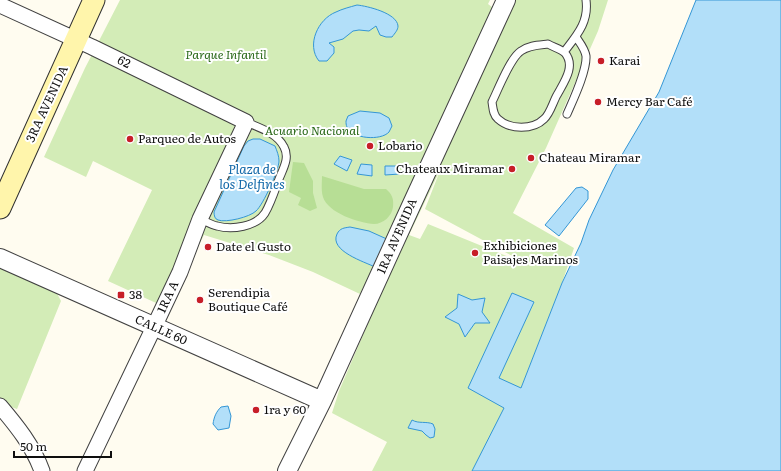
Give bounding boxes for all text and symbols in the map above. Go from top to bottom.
park label: Parque Infantil [185,45,267,63]
street label: 62 [115,50,134,72]
place label: Karai [609,51,640,69]
marker: Karai [596,56,606,66]
street label: 3RA AVENIDA [20,62,72,145]
place label: Mercy Bar Café [606,92,693,110]
marker: Mercy Bar Café [593,97,603,107]
park label: Acuario Nacional [265,121,360,139]
place label: Parqueo de Autos [138,129,237,147]
marker: Parqueo de Autos [125,134,135,144]
place label: Lobario [378,136,423,154]
marker: Lobario [365,141,375,151]
place label: Chateau Miramar [539,148,640,166]
marker: Chateau Miramar [526,153,536,163]
water label: Plaza de los Delfines [219,159,285,193]
place label: Chateaux Miramar [396,159,504,177]
marker: Chateaux Miramar [507,164,517,174]
street label: 1RA AVENIDA [371,195,421,276]
place label: Exhibiciones Paisajes Marinos [483,236,579,268]
place label: Date el Gusto [216,237,291,255]
marker: Date el Gusto [203,242,213,252]
marker: Exhibiciones Paisajes Marinos [470,248,480,258]
street label: 1RA A [152,277,182,316]
place label: Serendipia Boutique Café [208,283,288,315]
place label: 38 [129,285,143,303]
marker: 38 [116,290,126,300]
marker: Serendipia Boutique Café [195,295,205,305]
street label: CALLE 60 [132,310,191,349]
place label: 1ra y 60 [264,400,306,418]
marker: 1ra y 60 [251,405,261,415]
scale bar [14,433,111,459]
text: 50 m [20,437,47,455]

